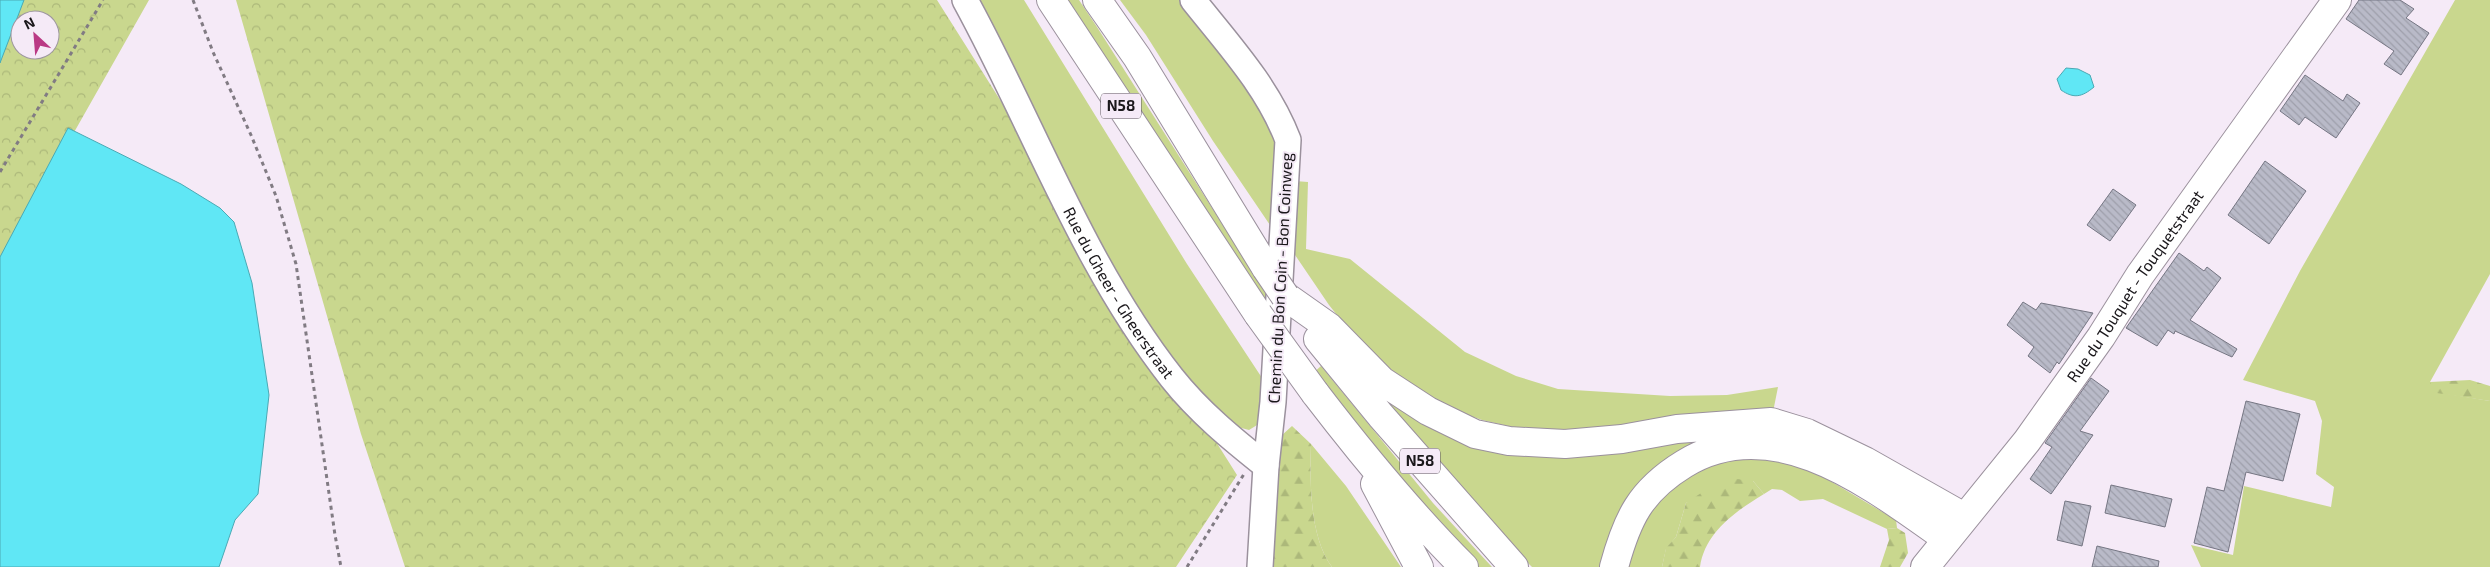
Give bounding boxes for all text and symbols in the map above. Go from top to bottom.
north arrow [10,10,60,60]
text: N [21,13,37,33]
road number: N58 [1101,94,1141,118]
street label: Chemin du Bon Coin - Bon Coinweg [1263,152,1296,404]
street label: Rue du Touquet - Touquetstraat [2062,186,2207,385]
street label: Rue du Gheer - Gheerstraat [1060,204,1179,382]
road number: N58 [1400,448,1440,474]

